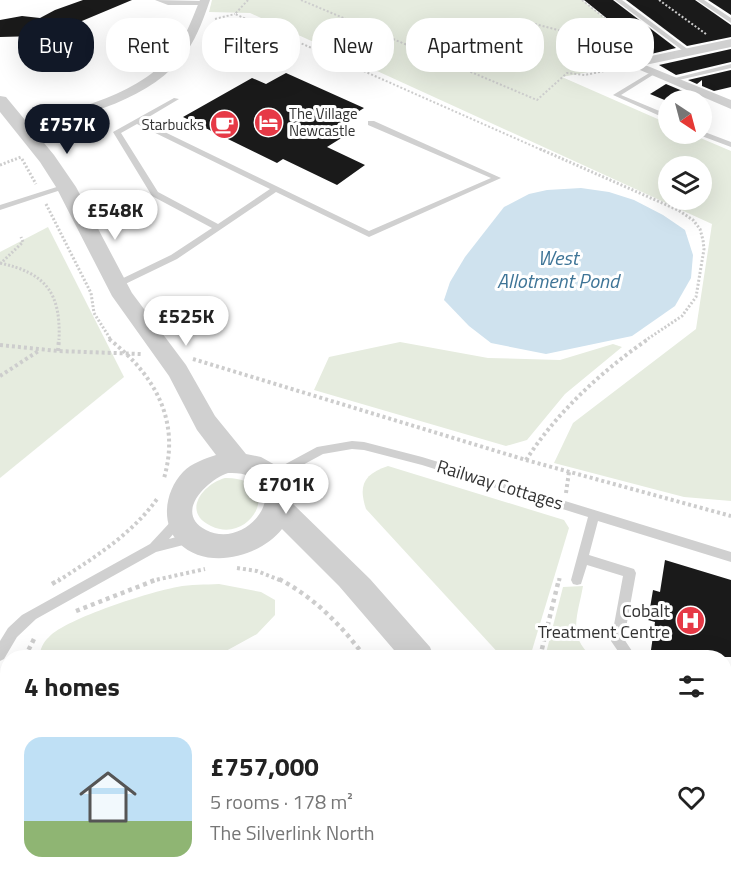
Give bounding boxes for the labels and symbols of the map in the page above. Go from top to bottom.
north arrow [658,90,712,144]
place label: The Village Newcastle [289,102,358,142]
pin: £757K [25,104,109,155]
hotel icon: The Village Newcastle [252,107,284,139]
cafe icon: Starbucks [209,109,241,141]
place label: Starbucks [141,113,204,136]
pin: £548K [73,190,157,241]
water label: West Allotment Pond [497,242,621,296]
pin: £525K [144,296,228,347]
street label: Railway Cottages [434,452,567,517]
pin: £701K [244,464,328,515]
place label: Cobalt Treatment Centre [538,597,671,645]
hospital icon: Cobalt Treatment Centre [675,605,707,637]

